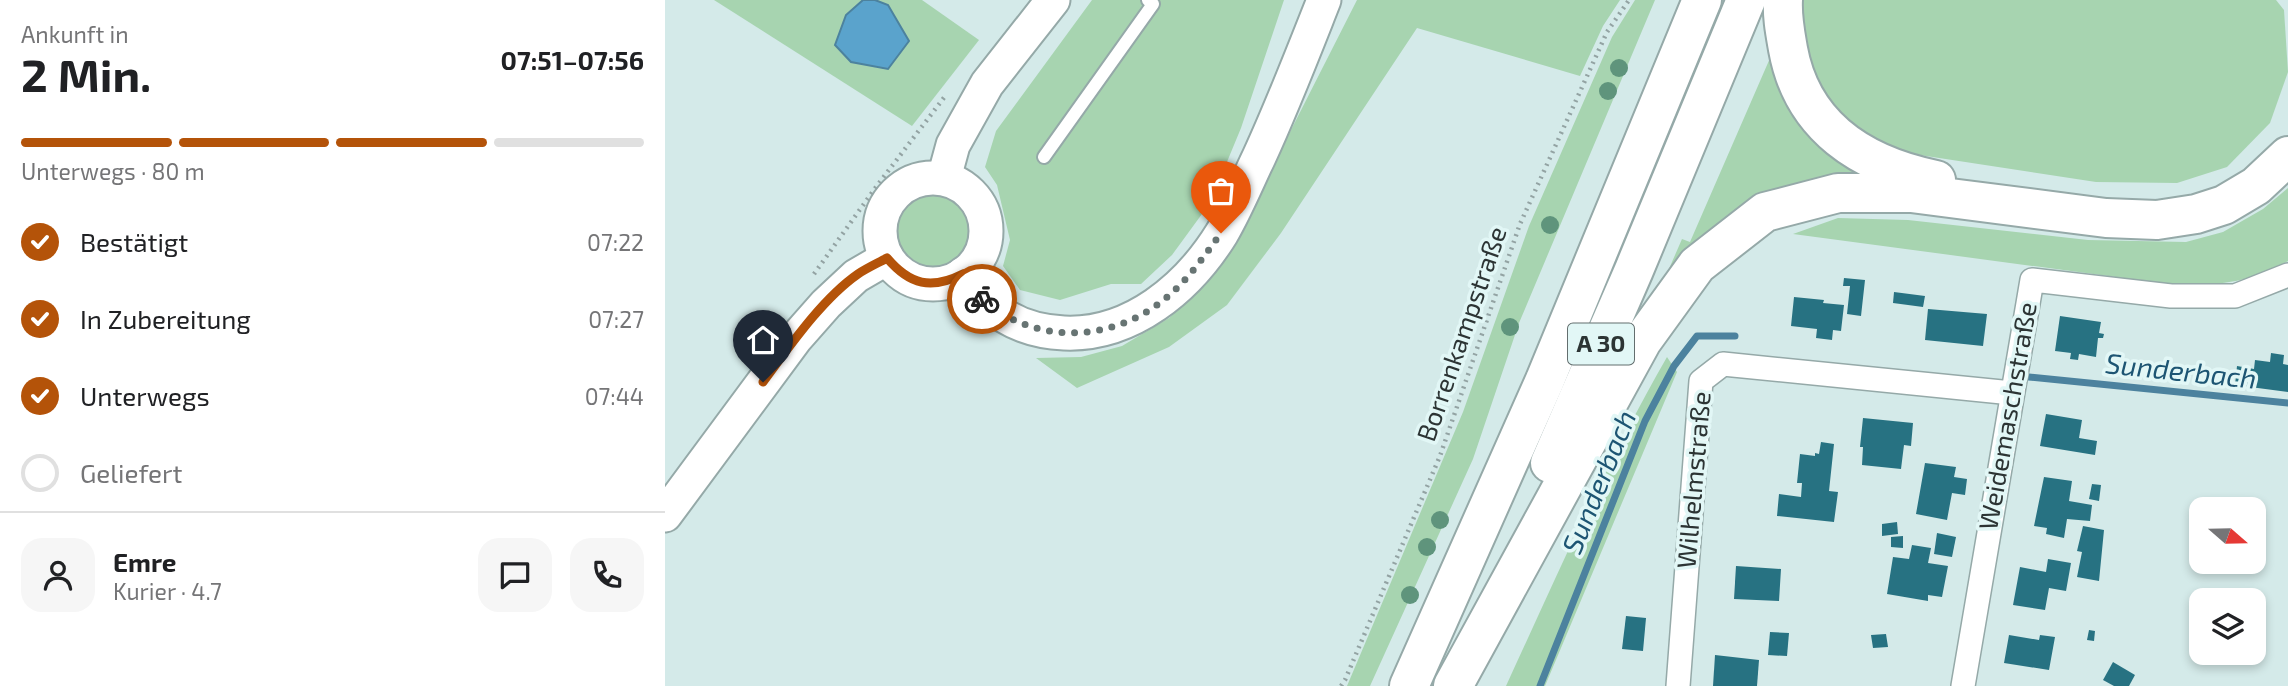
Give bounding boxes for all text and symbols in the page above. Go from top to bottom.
text: Ankunft in [21,20,129,48]
text: 07:51–07:56 [501,44,644,75]
text: 2 Min. [21,46,151,101]
text: Unterwegs · 80 m [21,157,205,185]
pin [1191,161,1251,233]
icon: bag [1202,172,1240,210]
street label: Borrenkampstraße [1409,222,1512,445]
icon: check [21,223,59,261]
text: Bestätigt [80,226,188,257]
text: 07:22 [587,228,644,256]
courier [947,264,1017,334]
icon: bike [963,280,1001,318]
street label: Weidemaschstraße [1971,299,2042,532]
icon: check [21,300,59,338]
text: In Zubereitung [80,303,251,334]
text: 07:27 [588,305,644,333]
pin [733,310,793,382]
icon: home [744,321,782,359]
road number: A 30 [1568,324,1634,365]
water label: Sunderbach [2104,345,2258,395]
icon: check [21,377,59,415]
text: Unterwegs [80,380,210,411]
text: 07:44 [585,382,644,410]
street label: Wilhelmstraße [1669,390,1716,570]
water label: Sunderbach [1554,405,1642,558]
text: Geliefert [80,457,182,488]
north arrow [2189,497,2266,574]
map controls [2189,497,2266,665]
button: person [21,538,95,612]
button: chat [478,538,552,612]
button: phone [570,538,644,612]
text: Emre [113,546,176,577]
text: Kurier · 4.7 [113,577,222,605]
button: layers [2189,588,2266,665]

